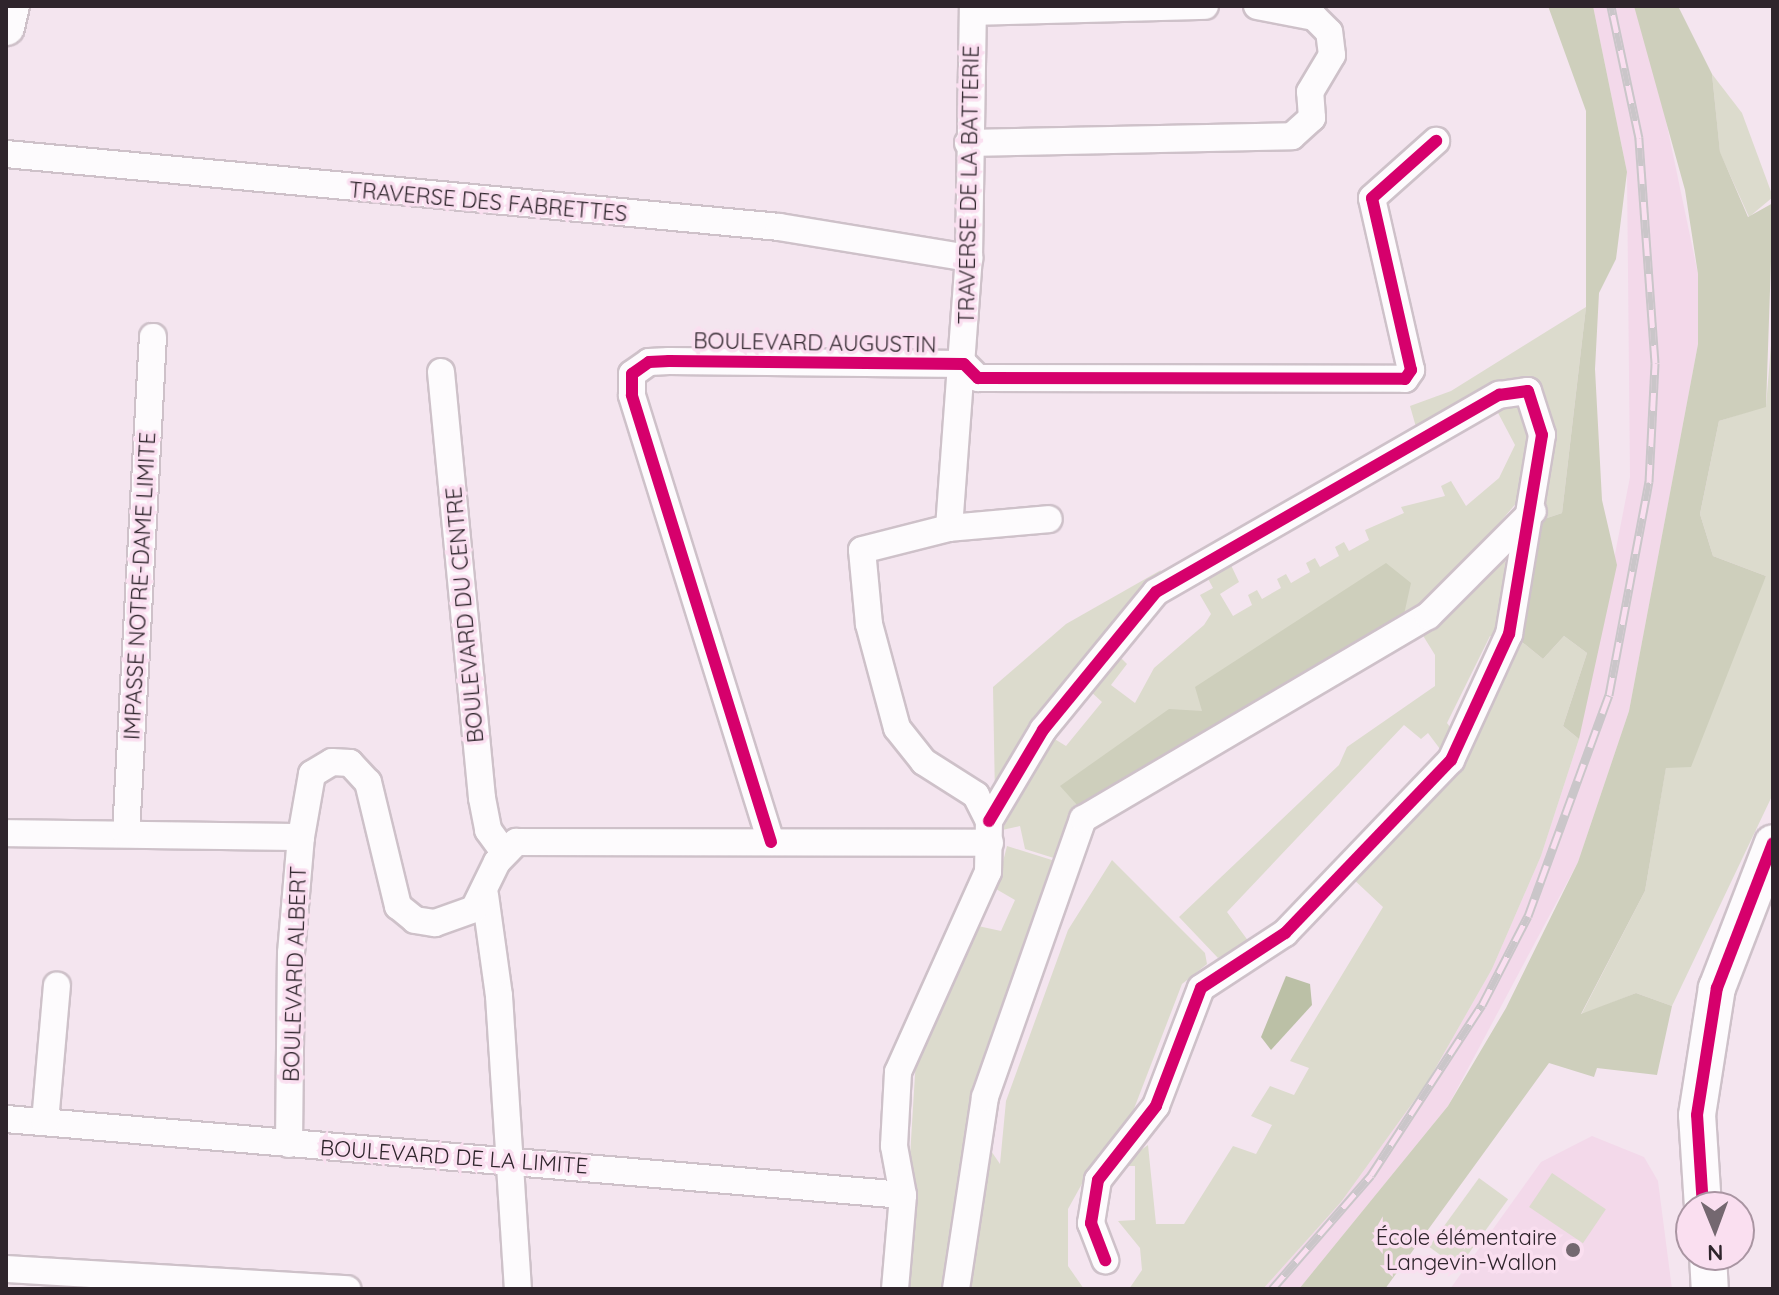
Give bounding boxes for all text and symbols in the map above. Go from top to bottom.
street label: TRAVERSE DE LA BATTERIE [953,45,985,325]
street label: TRAVERSE DES FABRETTES [348,177,628,227]
street label: BOULEVARD AUGUSTIN [693,328,937,358]
street label: IMPASSE NOTRE-DAME LIMITE [119,431,161,741]
street label: BOULEVARD DU CENTRE [441,486,489,744]
street label: BOULEVARD ALBERT [278,866,312,1082]
street label: BOULEVARD DE LA LIMITE [319,1134,589,1180]
north arrow [1675,1191,1755,1271]
place label: École élémentaire Langevin-Wallon [1376,1224,1557,1276]
text: N [1707,1239,1724,1267]
marker: École élémentaire Langevin-Wallon [1564,1241,1582,1259]

